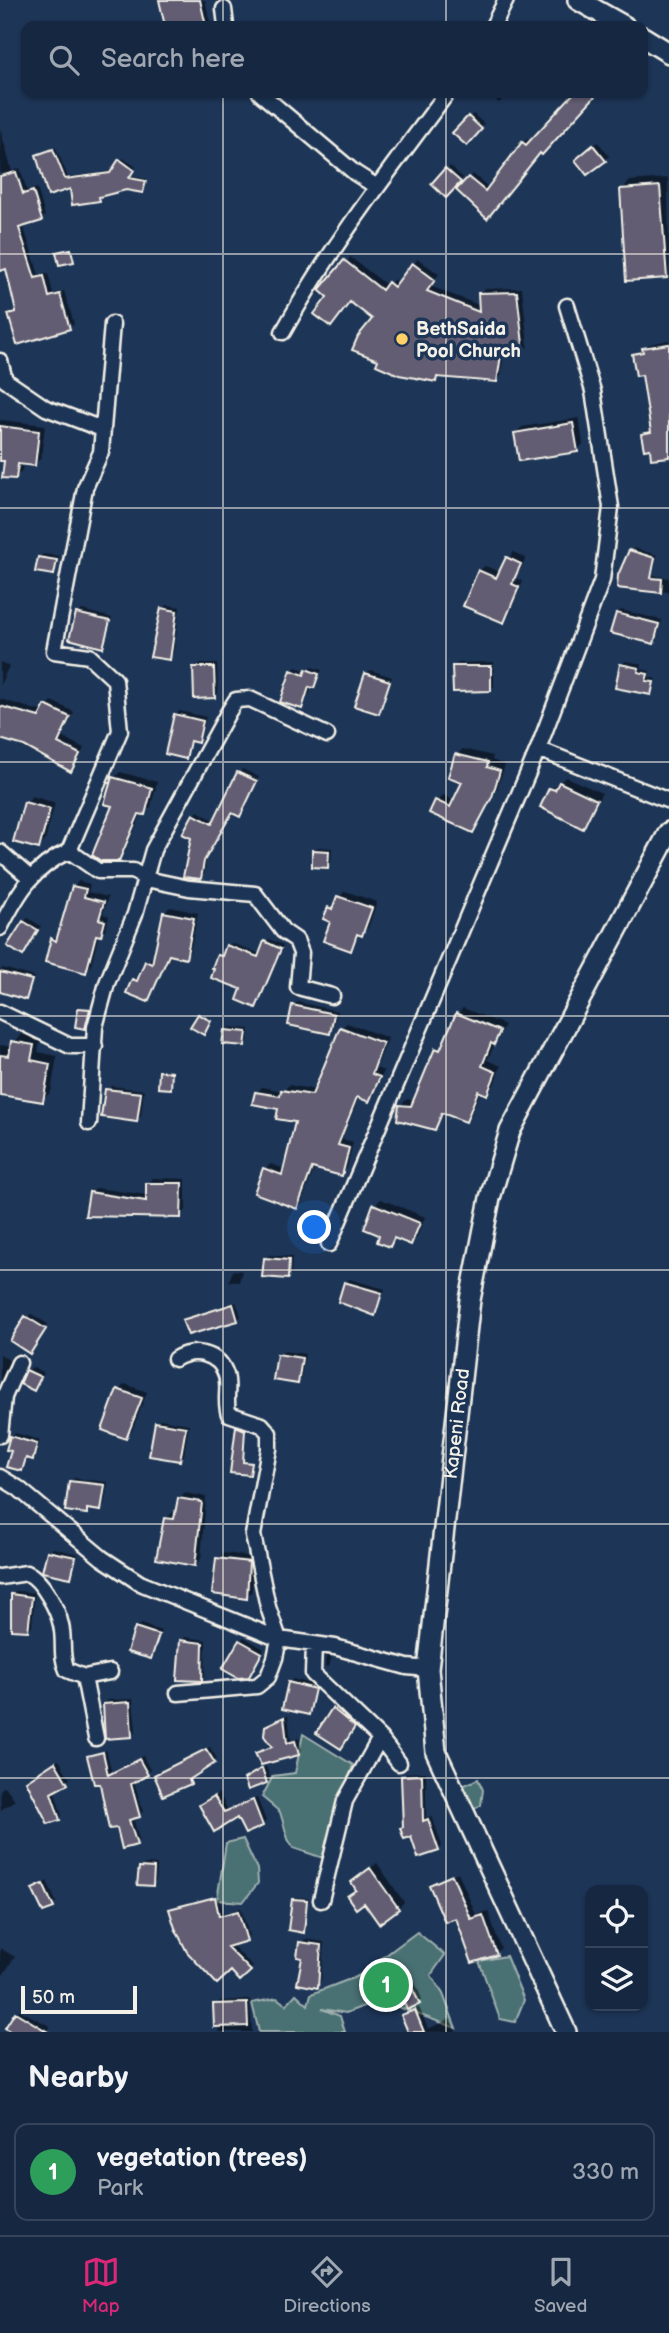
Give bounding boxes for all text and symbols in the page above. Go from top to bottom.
search box [21,21,648,98]
icon: search [45,41,83,79]
text: Search here [101,44,245,75]
place label: BethSaida Pool Church [416,318,521,363]
marker: BethSaida Pool Church [394,331,410,347]
your location [297,1210,331,1244]
street label: Kapeni Road [440,1367,475,1480]
map controls [585,1885,648,2011]
button: locate [585,1885,648,1948]
button: layers [585,1948,648,2011]
pin: 1 [363,1959,409,2011]
scale bar [21,1983,136,2015]
text: 50 m [32,1986,75,2009]
text: Nearby [28,2060,128,2096]
text: vegetation (trees) [97,2143,308,2174]
text: 1 [48,2158,58,2186]
text: 330 m [572,2158,639,2186]
text: Park [97,2174,143,2202]
tab: Map [82,2253,120,2318]
tab: Directions [283,2253,371,2318]
tab: Saved [534,2253,587,2318]

